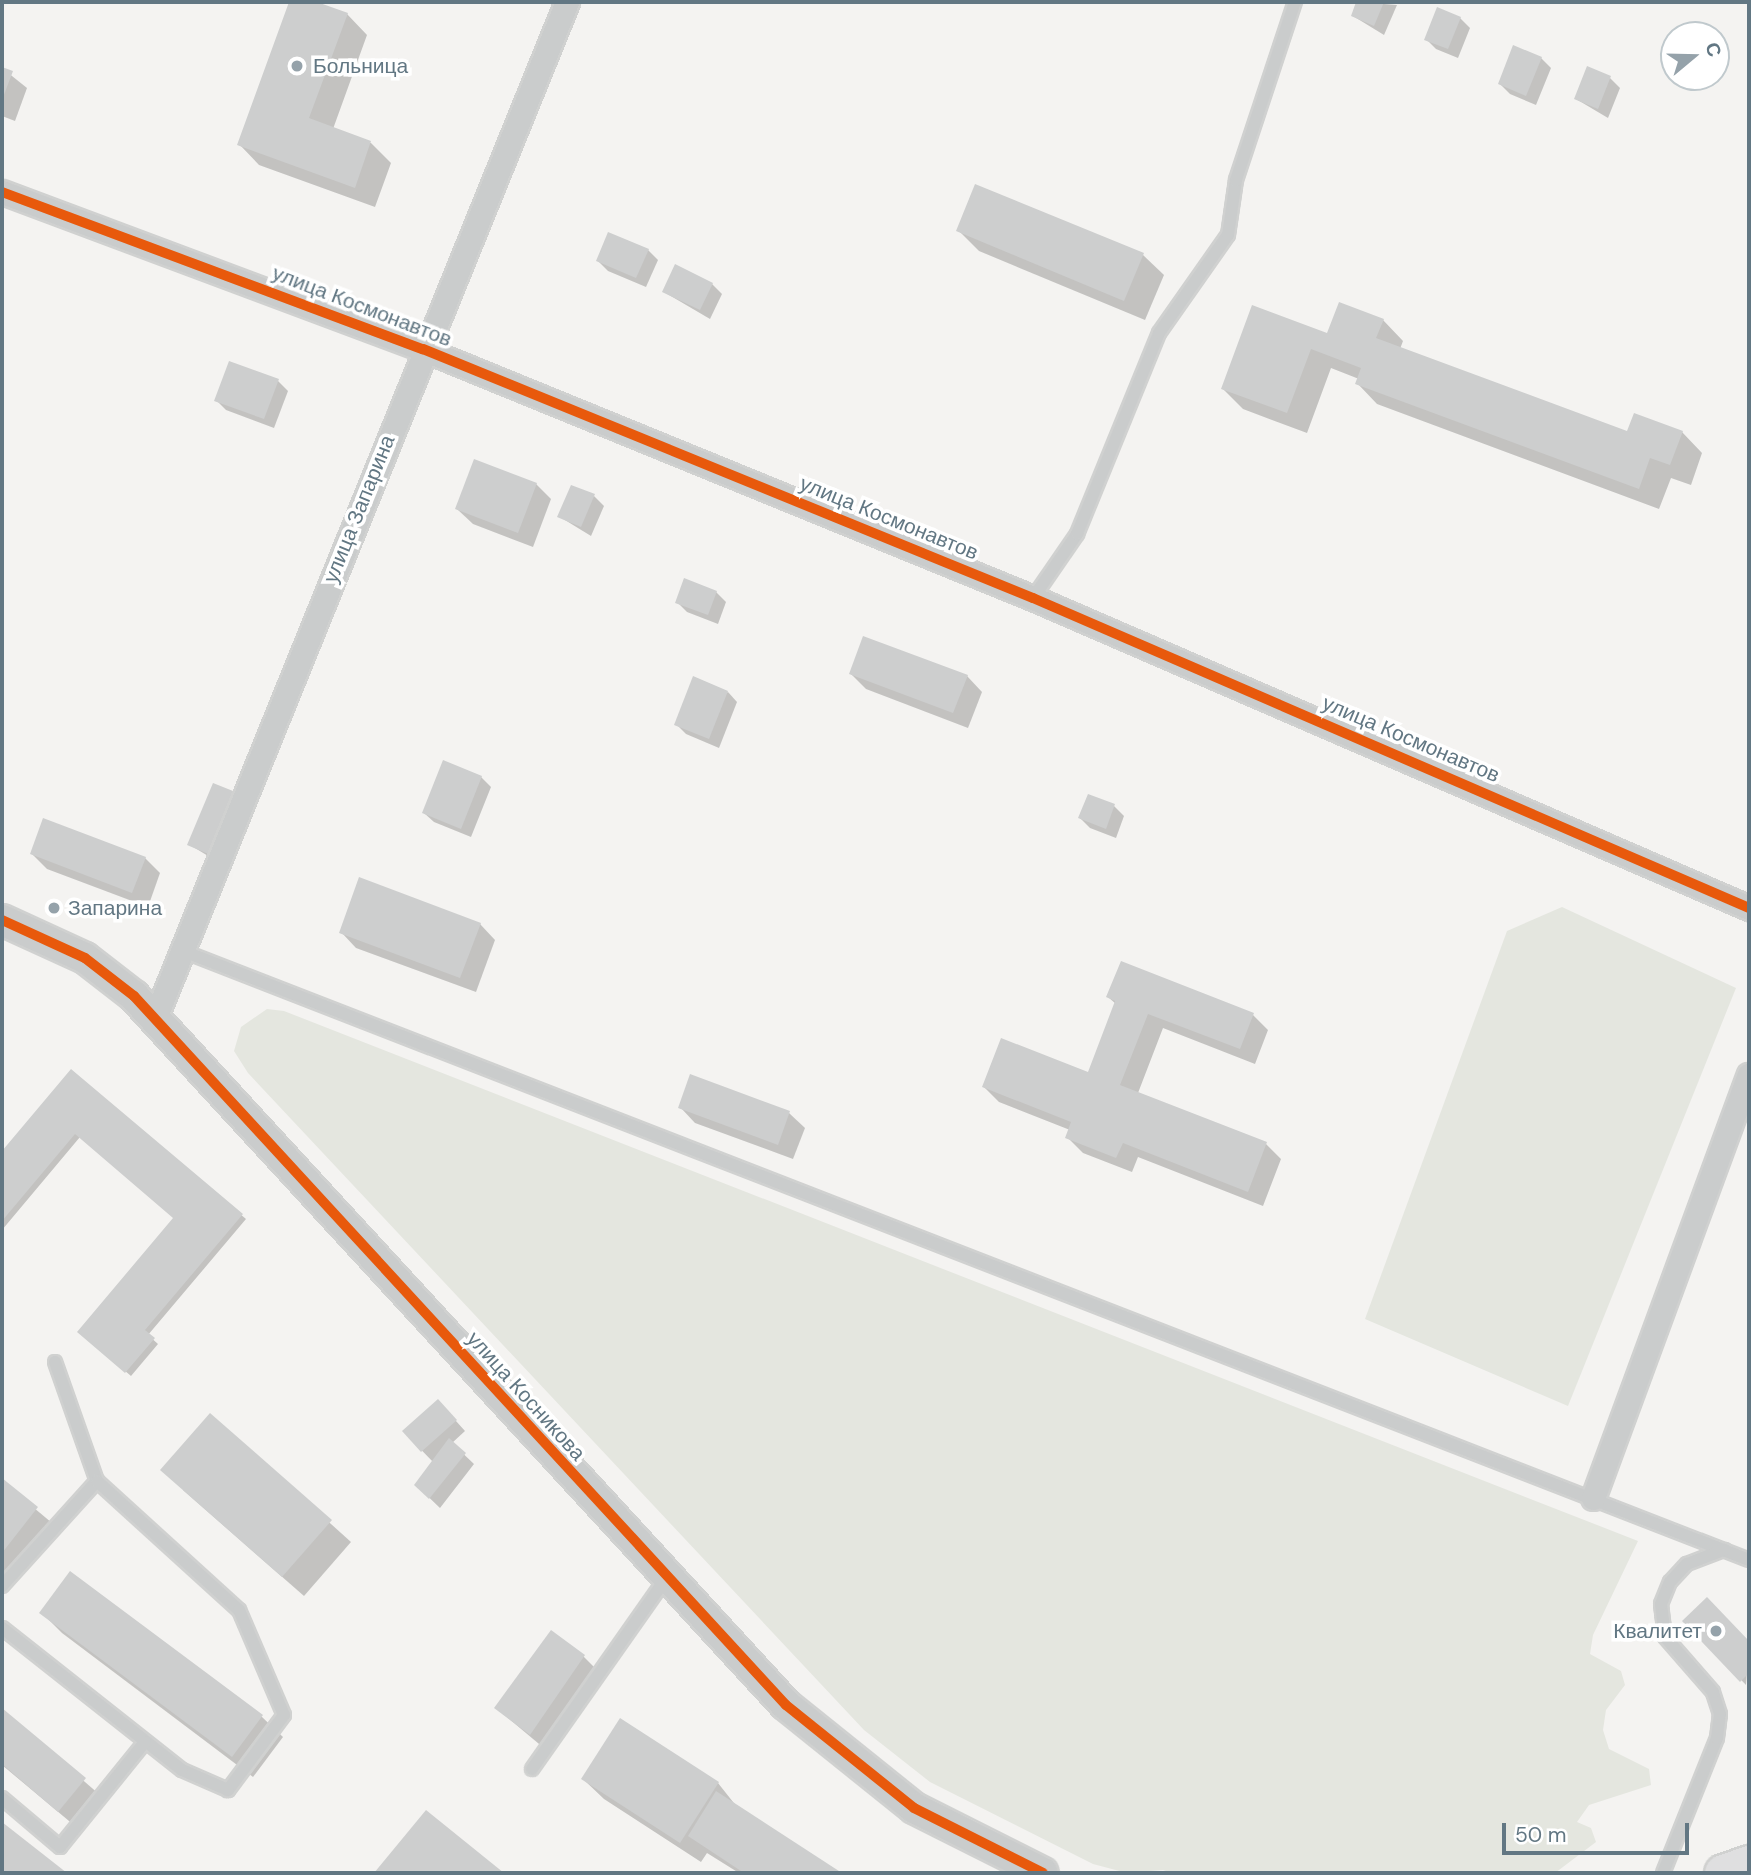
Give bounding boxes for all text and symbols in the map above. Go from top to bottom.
north arrow [1660,21,1730,91]
text: С [1699,39,1727,60]
place label: Больница [313,53,408,79]
marker: Больница [287,56,307,76]
street label: улица Космонавтов [269,260,455,352]
street label: улица Запарина [318,431,400,587]
street label: улица Космонавтов [796,471,982,565]
street label: улица Космонавтов [1319,690,1503,788]
place label: Запарина [68,895,162,921]
marker: Запарина [46,900,62,916]
street label: улица Косникова [462,1326,590,1466]
place label: Квалитет [1613,1618,1702,1644]
marker: Квалитет [1708,1623,1724,1639]
scale bar [1506,1808,1693,1852]
text: 50 m [1515,1821,1566,1849]

